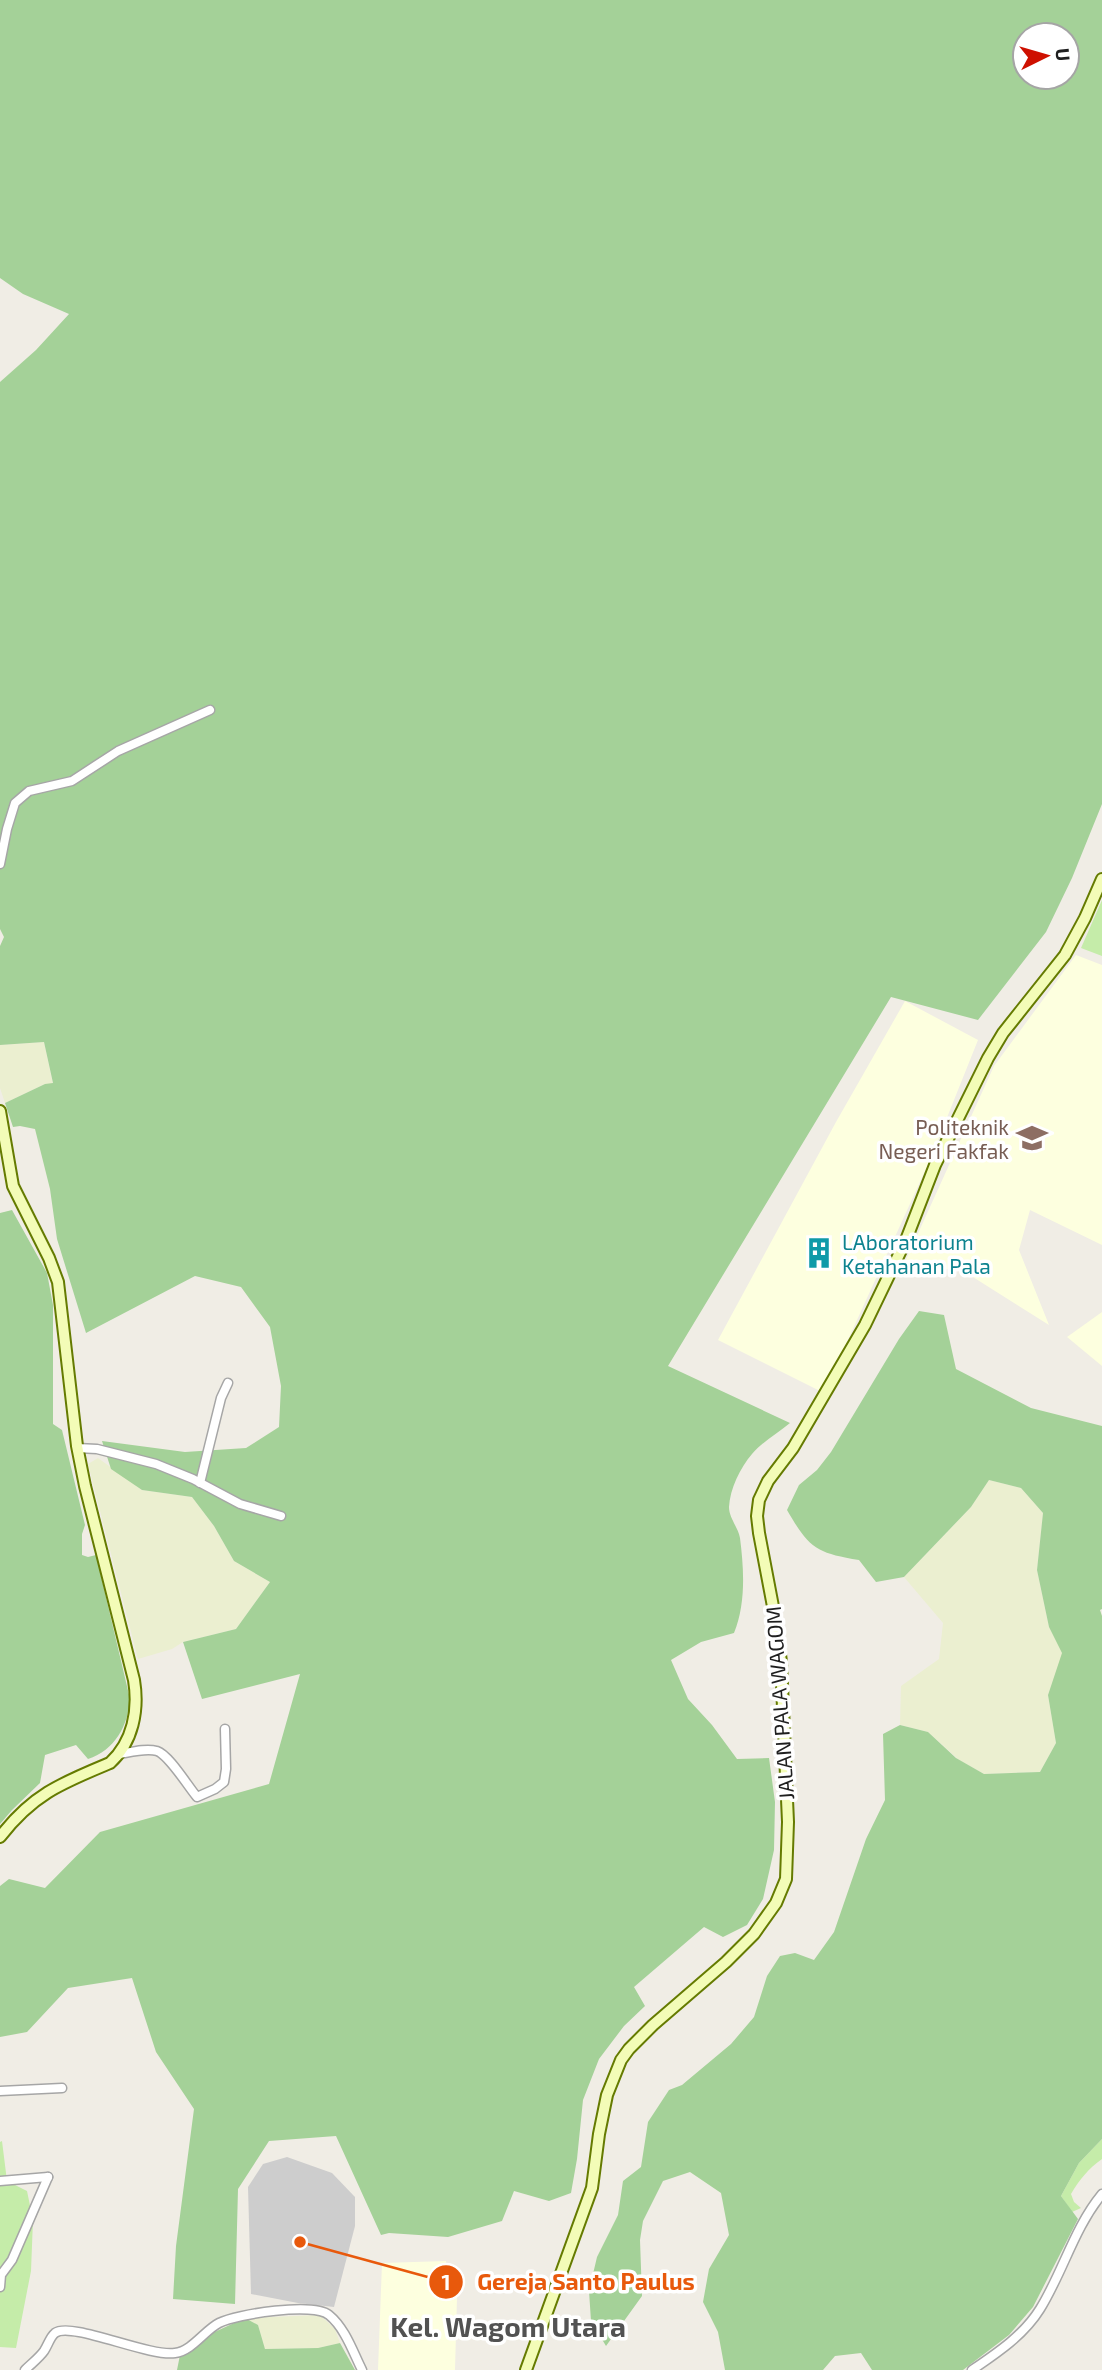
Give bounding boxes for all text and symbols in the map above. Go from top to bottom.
north arrow [1011,21,1081,91]
text: U [1051,47,1075,62]
place label: Politeknik Negeri Fakfak [878,1114,1009,1163]
school or university icon: Politeknik Negeri Fakfak [1015,1121,1049,1155]
place label: LAboratorium Ketahanan Pala [842,1229,991,1278]
building icon: LAboratorium Ketahanan Pala [802,1236,836,1270]
street label: JALAN PALA WAGOM [760,1605,798,1801]
callout: Gereja Santo Paulus [428,2260,709,2304]
text: Gereja Santo Paulus [477,2267,695,2295]
text: 1 [441,2269,451,2294]
district label: Kel. Wagom Utara [390,2309,626,2343]

